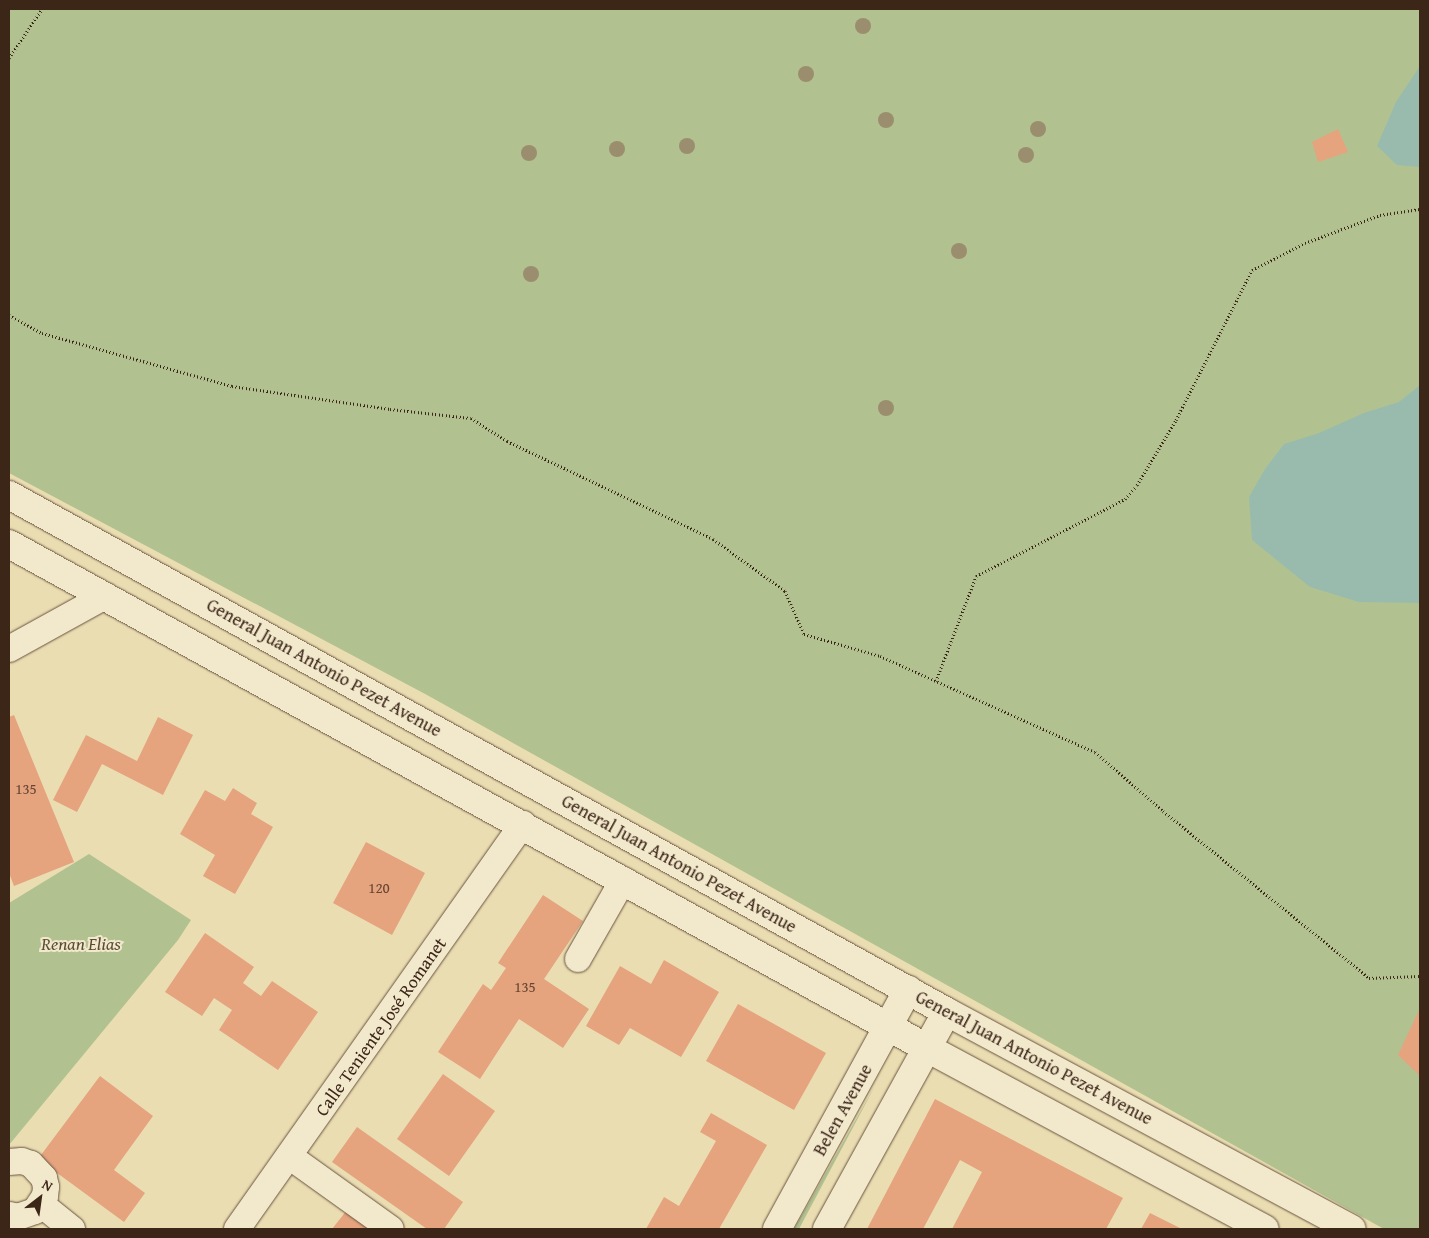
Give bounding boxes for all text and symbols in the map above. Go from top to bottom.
street label: General Juan Antonio Pezet Avenue [203,594,445,742]
house number: 135 [15,780,37,798]
street label: General Juan Antonio Pezet Avenue [558,790,800,938]
house number: 120 [368,879,390,897]
park label: Renan Elias [41,933,121,955]
street label: Calle Teniente José Romanet [311,933,451,1121]
house number: 135 [514,978,536,996]
street label: General Juan Antonio Pezet Avenue [912,986,1156,1130]
street label: Belen Avenue [809,1060,877,1160]
north arrow [15,1173,65,1223]
text: N [38,1174,57,1196]

